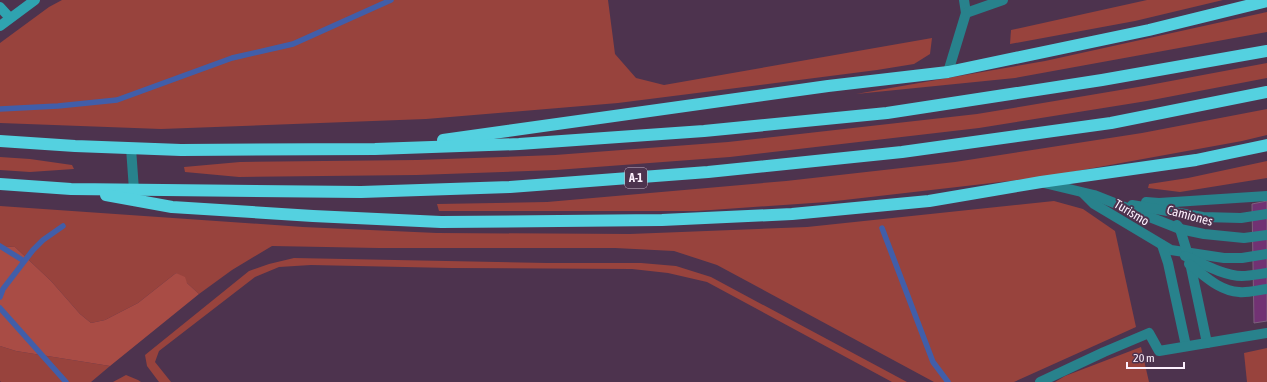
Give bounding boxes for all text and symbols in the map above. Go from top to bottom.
road number: A-1 [625,168,647,188]
street label: Turismo [1111,196,1152,229]
street label: Camiones [1165,202,1215,229]
scale bar [1127,344,1184,370]
text: 20 m [1133,351,1155,365]

